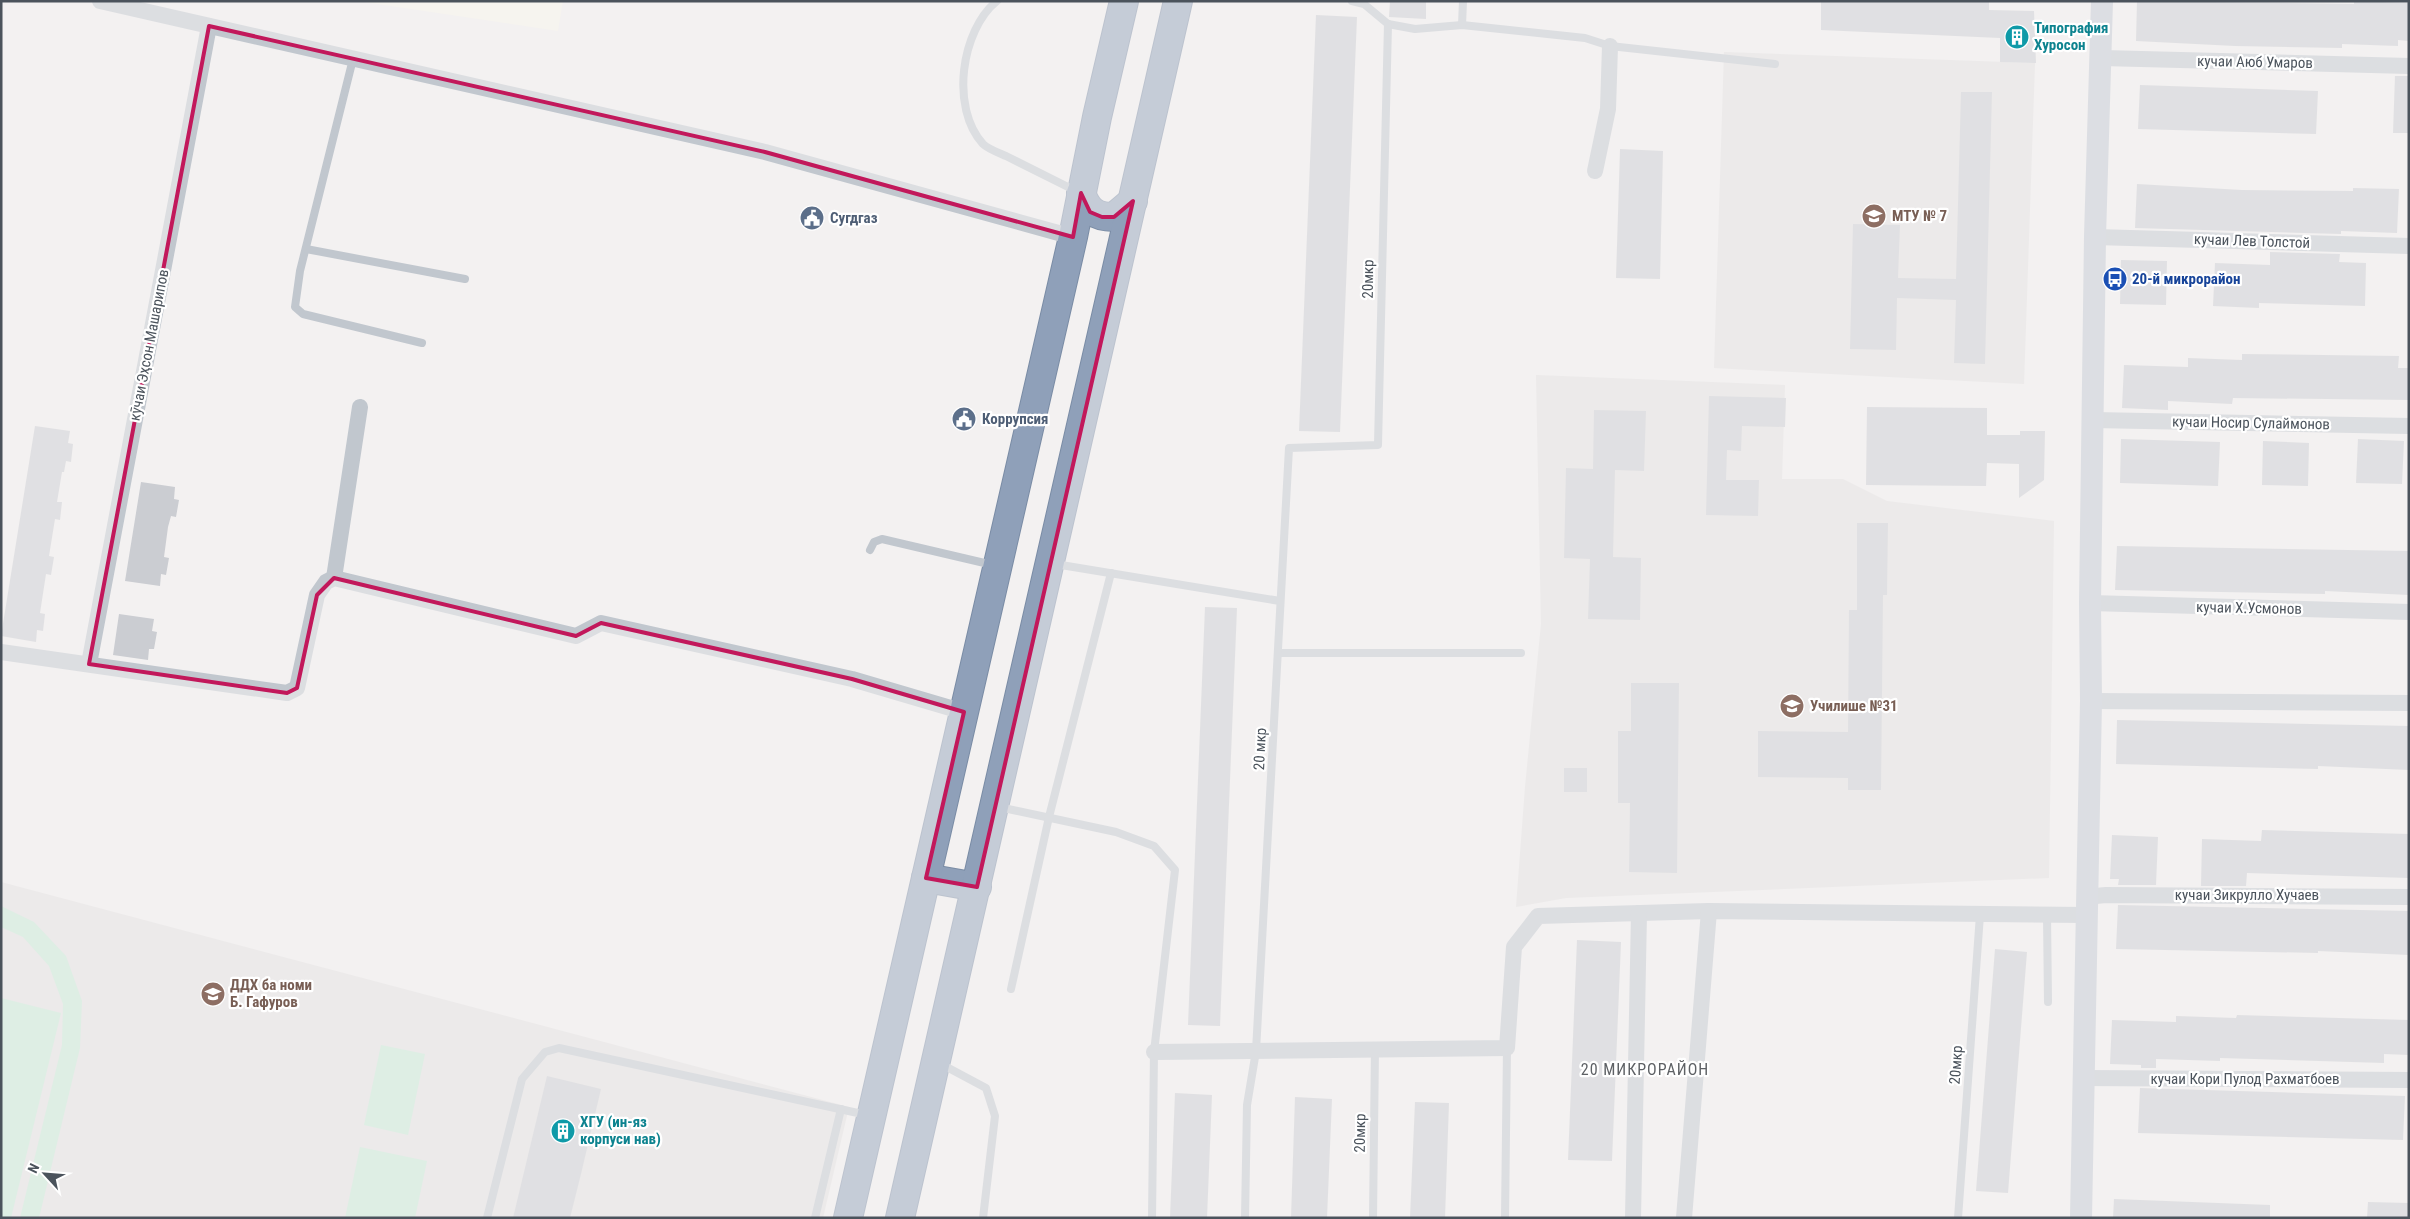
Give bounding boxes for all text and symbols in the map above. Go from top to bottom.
place label: Типография Хуросон [2034,19,2108,54]
building icon: Типография Хуросон [2004,24,2030,50]
street label: кучаи Аюб Умаров [2197,52,2313,72]
school or university icon: МТУ № 7 [1861,203,1887,229]
public building icon: Сугдгаз [799,205,825,231]
place label: МТУ № 7 [1892,207,1947,225]
place label: Сугдгаз [830,209,878,227]
street label: кучаи Лев Толстой [2194,230,2310,252]
street label: 20мкр [1359,259,1377,299]
bus stop icon: 20-й микрорайон [2102,266,2128,292]
street label: кӯчаи Эҳсон Машарипов [125,268,173,422]
place label: 20-й микрорайон [2132,270,2240,288]
public building icon: Коррупсия [951,406,977,432]
place label: Коррупсия [982,410,1048,428]
street label: кучаи Носир Сулаймонов [2172,413,2330,433]
street label: кучаи Х.Усмонов [2196,598,2302,618]
school or university icon: Училише №31 [1779,693,1805,719]
place label: Училише №31 [1810,697,1898,715]
street label: 20 мкр [1250,727,1270,771]
street label: кучаи Зикрулло Хучаев [2175,886,2319,904]
place label: ДДХ ба номи Б. Гафуров [230,976,312,1011]
school or university icon: ДДХ ба номи Б. Гафуров [200,981,226,1007]
street label: 20мкр [1946,1045,1966,1085]
district label: 20 МИКРОРАЙОН [1581,1060,1709,1079]
street label: кучаи Кори Пулод Рахматбоев [2150,1070,2340,1088]
place label: ХГУ (ин-яз корпуси нав) [580,1113,661,1148]
street label: 20мкр [1351,1113,1369,1153]
building icon: ХГУ (ин-яз корпуси нав) [550,1118,576,1144]
north arrow [20,1149,70,1199]
text: N [24,1161,42,1176]

